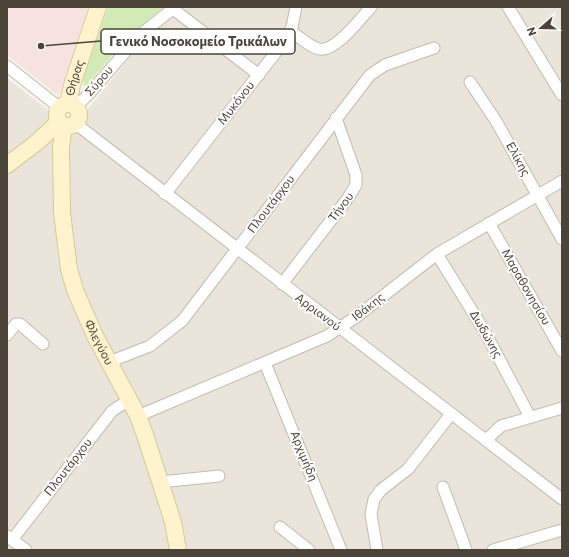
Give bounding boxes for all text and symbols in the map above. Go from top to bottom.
north arrow [521,8,561,48]
text: N [524,25,539,38]
callout: Γενικό Νοσοκομείο Τρικάλων [101,29,295,54]
text: Γενικό Νοσοκομείο Τρικάλων [109,33,287,49]
street label: Θήρας [62,58,86,97]
street label: Σύρου [81,62,115,98]
street label: Μυκόνου [214,78,257,127]
street label: Ελίκης [504,139,534,178]
street label: Πλουτάρχου [244,171,297,235]
street label: Τήνου [325,189,356,224]
street label: Μαραθονησίου [499,246,554,327]
street label: Ιθάκης [348,289,386,323]
street label: Αρριανού [293,290,344,333]
street label: Δωδώνης [468,307,506,360]
street label: Φλεγύου [83,317,117,367]
street label: Αρχιμήδη [289,428,321,483]
street label: Πλουτάρχου [40,435,94,498]

